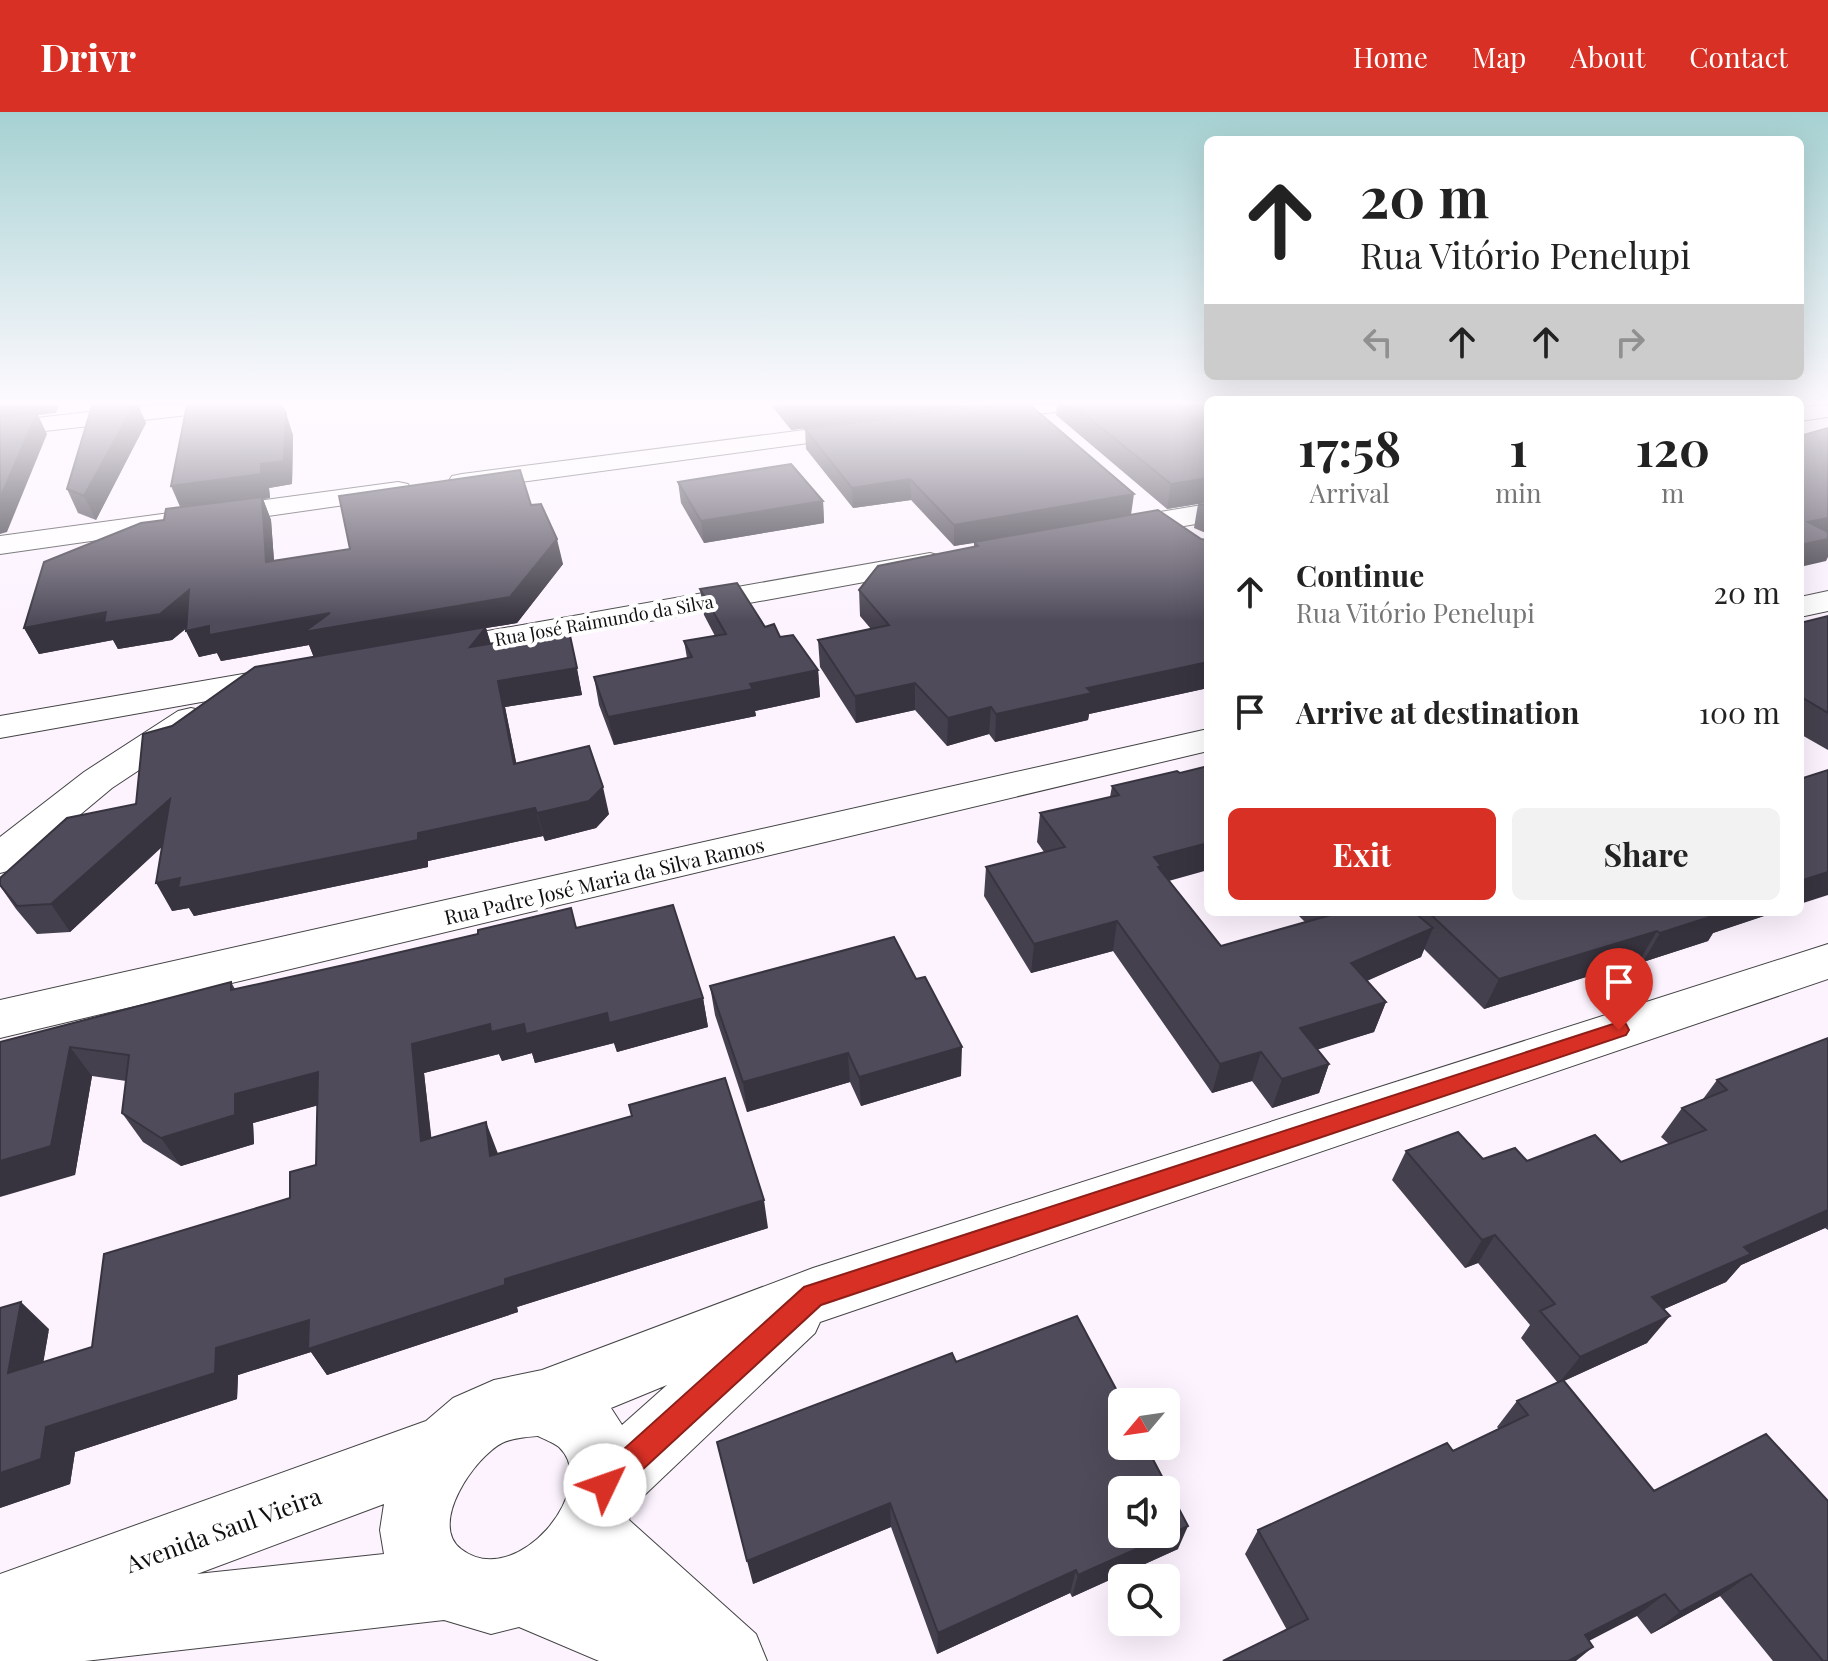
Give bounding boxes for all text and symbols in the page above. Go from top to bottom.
text: Drivr [40,31,136,82]
text: Home [1353,38,1428,75]
text: Map [1472,38,1526,75]
text: About [1570,38,1645,75]
text: Contact [1689,38,1788,75]
text: 20 m [1360,158,1489,233]
icon: ahead [1228,168,1332,272]
text: Rua Vitório Penelupi [1360,230,1691,278]
icon: left [1356,320,1400,364]
icon: ahead [1440,320,1484,364]
icon: ahead [1524,320,1568,364]
icon: right [1608,320,1652,364]
text: 17:58 [1298,415,1401,479]
text: 1 [1509,415,1528,479]
text: 120 [1635,415,1710,479]
text: Arrival [1310,475,1390,510]
text: min [1495,475,1541,510]
text: m [1661,475,1684,510]
text: Continue [1296,555,1424,595]
icon: ahead [1228,570,1272,614]
text: 20 m [1714,572,1780,612]
street label: Rua José Raimundo da Silva [493,589,715,651]
text: Rua Vitório Penelupi [1296,595,1535,630]
icon: arrive [1228,690,1272,734]
text: Arrive at destination [1296,692,1579,732]
text: 100 m [1699,692,1780,732]
button: Exit [1228,808,1496,900]
button: Share [1512,808,1780,900]
street label: Rua Padre José Maria da Silva Ramos [441,830,767,930]
pin [1585,948,1653,1030]
icon: arrive [1597,960,1641,1004]
north arrow [1108,1388,1180,1460]
map controls [1108,1388,1180,1636]
position arrow [563,1443,647,1527]
button: sound [1108,1476,1180,1548]
street label: Avenida Saul Vieira [120,1479,325,1580]
button: search [1108,1564,1180,1636]

